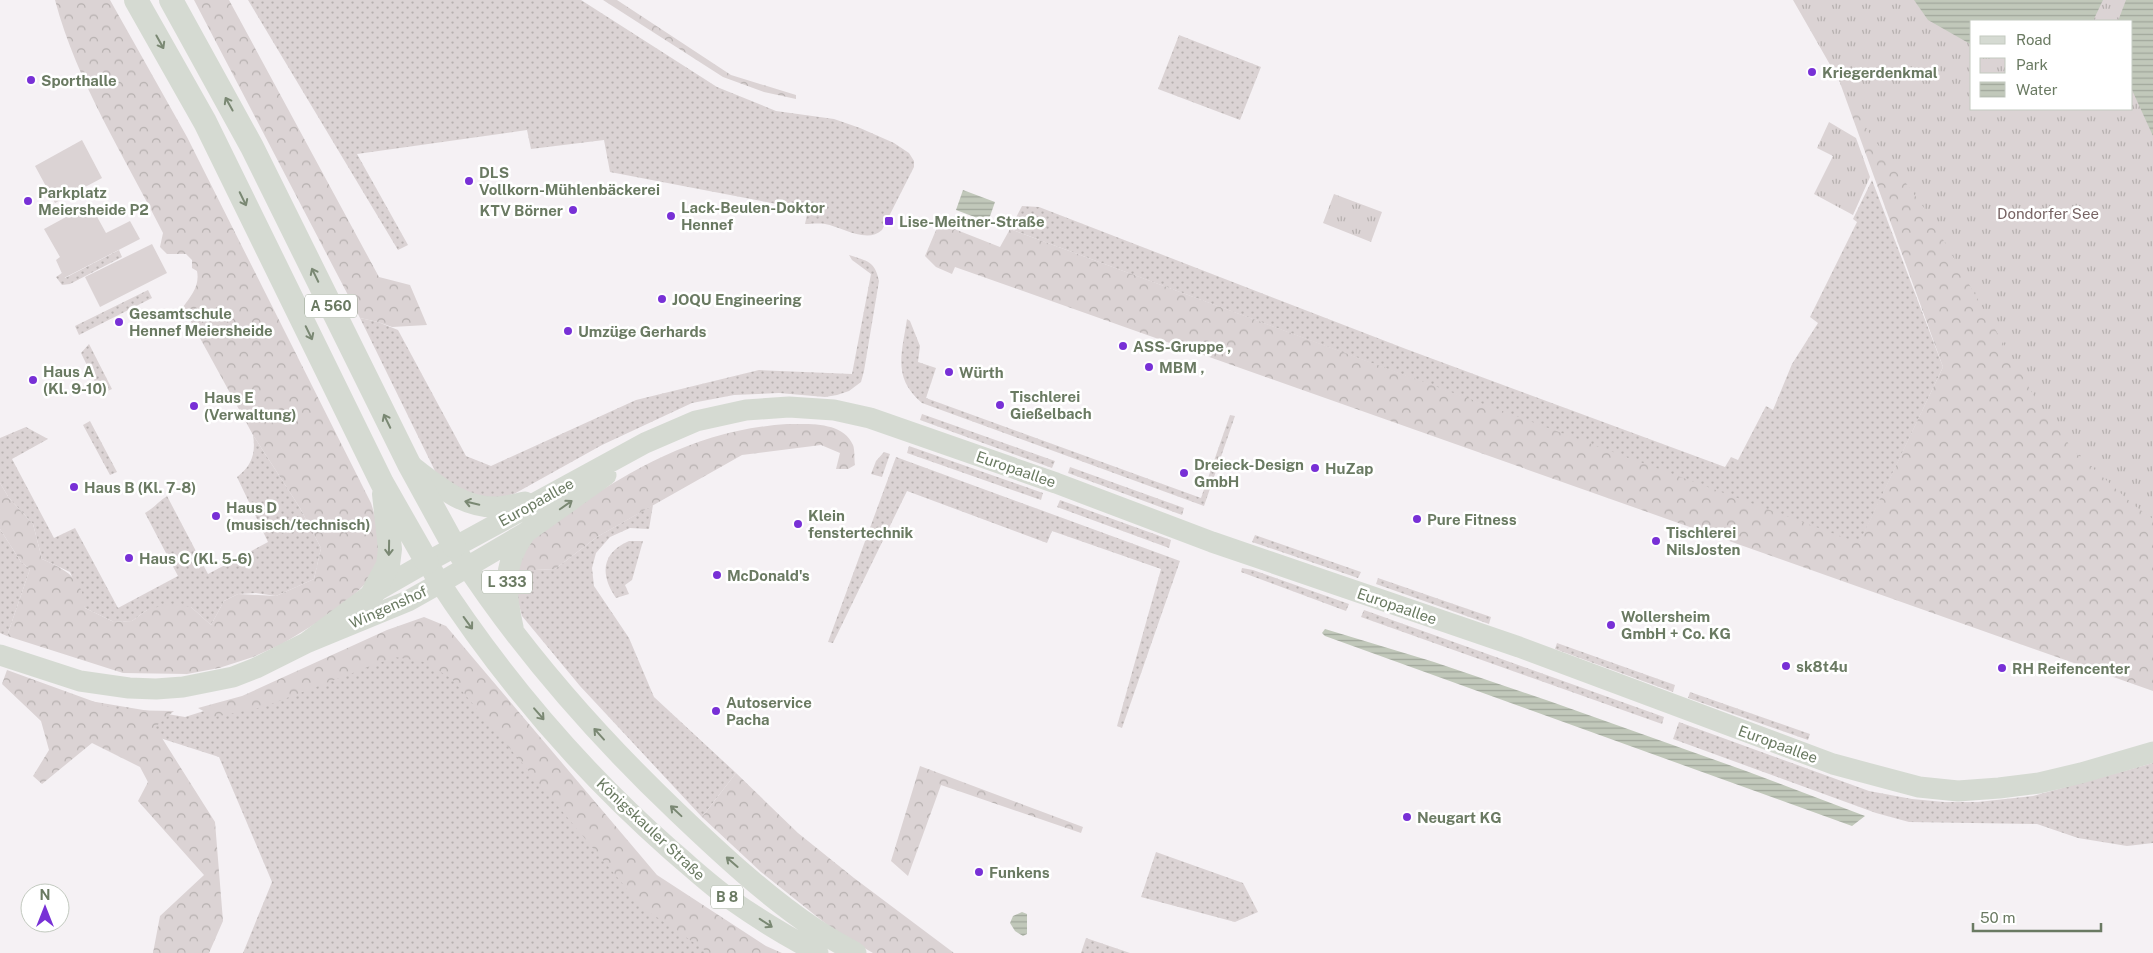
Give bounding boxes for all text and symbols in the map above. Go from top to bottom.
legend [1970,20,2133,110]
text: Road [2016,31,2052,48]
one-way arrow [155,35,165,49]
text: Park [2016,56,2048,73]
place label: Kriegerdenkmal [1822,64,1938,81]
marker: Kriegerdenkmal [1806,66,1818,78]
place label: Sporthalle [41,72,117,89]
marker: Sporthalle [25,74,37,86]
text: Water [2016,81,2058,98]
one-way arrow [224,97,234,112]
place label: DLS Vollkorn-Mühlenbäckerei [479,164,660,198]
marker: DLS Vollkorn-Mühlenbäckerei [463,175,475,187]
place label: Parkplatz Meiersheide P2 [38,184,149,218]
one-way arrow [238,191,248,206]
marker: Parkplatz Meiersheide P2 [22,195,34,207]
place label: Lack-Beulen-Doktor Hennef [681,199,825,233]
place label: KTV Börner [480,202,563,219]
marker: KTV Börner [567,204,579,216]
park label: Dondorfer See [1997,205,2099,222]
marker: Lack-Beulen-Doktor Hennef [665,210,677,222]
place label: Lise-Meitner-Straße [899,213,1045,230]
marker: Lise-Meitner-Straße [883,215,895,227]
one-way arrow [310,268,320,283]
place label: JOQU Engineering [672,291,802,308]
marker: JOQU Engineering [656,293,668,305]
road number: A 560 [305,294,357,318]
place label: Gesamtschule Hennef Meiersheide [129,305,273,339]
marker: Gesamtschule Hennef Meiersheide [113,316,125,328]
place label: Umzüge Gerhards [578,323,707,340]
marker: Umzüge Gerhards [562,325,574,337]
one-way arrow [304,326,314,341]
place label: ASS-Gruppe , [1133,338,1231,355]
marker: ASS-Gruppe , [1117,340,1129,352]
place label: MBM , [1159,359,1205,376]
marker: MBM , [1143,361,1155,373]
place label: Haus A (Kl. 9-10) [43,363,107,397]
place label: Würth [959,364,1004,381]
marker: Würth [943,366,955,378]
marker: Haus A (Kl. 9-10) [27,374,39,386]
place label: Tischlerei Gießelbach [1010,388,1092,422]
place label: Haus E (Verwaltung) [204,389,297,423]
marker: Tischlerei Gießelbach [994,399,1006,411]
marker: Haus E (Verwaltung) [188,400,200,412]
one-way arrow [382,414,392,429]
street label: Europaallee [974,447,1058,491]
place label: Dreieck-Design GmbH [1194,456,1304,490]
place label: HuZap [1325,460,1373,477]
marker: HuZap [1309,462,1321,474]
marker: Dreieck-Design GmbH [1178,467,1190,479]
street label: Europaallee [496,474,576,530]
place label: Haus B (Kl. 7-8) [84,479,196,496]
marker: Haus B (Kl. 7-8) [68,481,80,493]
one-way arrow [465,498,481,508]
place label: Haus D (musisch/technisch) [226,499,371,533]
one-way arrow [558,500,572,510]
place label: Klein fenstertechnik [808,507,914,541]
marker: Haus D (musisch/technisch) [210,510,222,522]
place label: Pure Fitness [1427,511,1517,528]
marker: Pure Fitness [1411,513,1423,525]
marker: Klein fenstertechnik [792,518,804,530]
place label: Tischlerei NilsJosten [1666,524,1741,558]
marker: Tischlerei NilsJosten [1650,535,1662,547]
one-way arrow [384,540,394,556]
place label: Haus C (Kl. 5-6) [139,550,252,567]
marker: Haus C (Kl. 5-6) [123,552,135,564]
place label: McDonald's [727,567,810,584]
marker: McDonald's [711,569,723,581]
road number: L 333 [482,570,532,594]
street label: Wingenshof [346,582,430,632]
street label: Europaallee [1355,584,1439,628]
place label: Wollersheim GmbH + Co. KG [1621,608,1731,642]
one-way arrow [463,616,473,630]
marker: Wollersheim GmbH + Co. KG [1605,619,1617,631]
place label: sk8t4u [1796,658,1848,675]
marker: sk8t4u [1780,660,1792,672]
place label: RH Reifencenter [2012,660,2130,677]
marker: RH Reifencenter [1996,662,2008,674]
place label: Autoservice Pacha [726,694,812,728]
marker: Autoservice Pacha [710,705,722,717]
one-way arrow [533,708,545,721]
street label: Europaallee [1736,722,1820,766]
one-way arrow [593,727,605,740]
street label: Königskauler Straße [593,774,709,884]
one-way arrow [670,805,683,817]
place label: Neugart KG [1417,809,1502,826]
marker: Neugart KG [1401,811,1413,823]
one-way arrow [726,857,739,868]
place label: Funkens [989,864,1050,881]
marker: Funkens [973,866,985,878]
north arrow [20,883,70,933]
road number: B 8 [711,886,743,909]
text: N [40,887,50,903]
scale bar [1973,900,2100,932]
text: 50 m [1980,909,2015,926]
one-way arrow [759,918,773,928]

